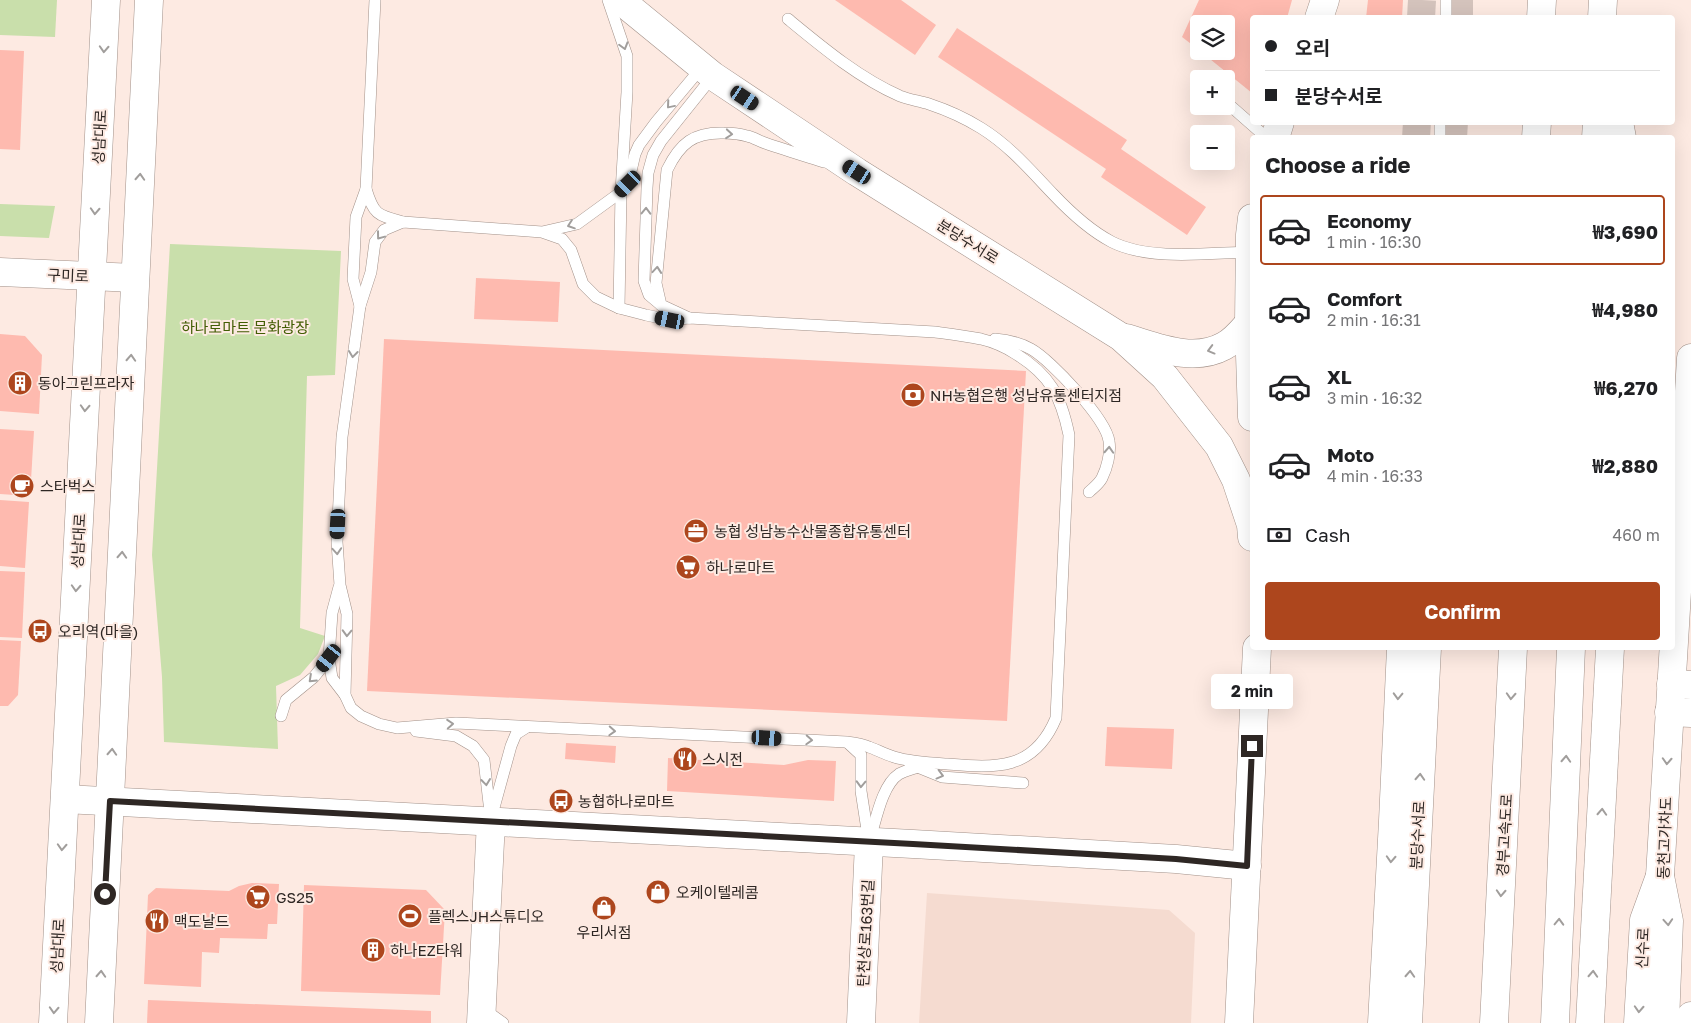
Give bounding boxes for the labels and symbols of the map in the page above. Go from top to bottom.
one-way arrow [618,41,628,50]
one-way arrow [98,45,109,53]
car [728,83,761,113]
one-way arrow [668,99,676,108]
street label: 성남대로 [89,109,109,165]
one-way arrow [726,128,734,139]
car [840,158,873,186]
car [612,168,643,200]
one-way arrow [135,173,146,181]
one-way arrow [641,206,651,214]
one-way arrow [90,207,101,215]
street label: 분당수서로 [934,215,1002,267]
one-way arrow [567,219,576,229]
one-way arrow [377,230,386,240]
street label: 구미로 [47,265,89,285]
one-way arrow [652,266,663,274]
car [653,310,686,330]
park label: 하나로마트 문화광장 [181,318,309,336]
one-way arrow [1207,345,1215,355]
one-way arrow [348,350,359,358]
one-way arrow [126,354,137,362]
building icon: 동아그린프라자 [7,370,33,396]
place label: 동아그린프라자 [38,374,135,392]
bank icon: NH농협은행 성남유통센터지점 [900,382,926,408]
place label: NH농협은행 성남유통센터지점 [930,386,1122,404]
one-way arrow [80,404,91,412]
one-way arrow [1103,446,1114,454]
cafe icon: 스타벅스 [9,473,35,499]
place label: 스타벅스 [40,477,95,495]
car [329,509,346,539]
street label: 성남대로 [68,513,88,569]
office icon: 농협 성남농수산물종합유통센터 [683,518,709,544]
place label: 농협 성남농수산물종합유통센터 [714,522,911,540]
one-way arrow [332,547,343,555]
one-way arrow [116,551,127,559]
supermarket icon: 하나로마트 [675,554,701,580]
place label: 하나로마트 [706,558,775,576]
one-way arrow [70,584,81,592]
bus stop icon: 오리역(마을) [27,618,53,644]
place label: 오리역(마을) [58,622,138,640]
one-way arrow [341,629,352,637]
car [313,642,344,674]
one-way arrow [308,673,317,682]
callout: 2 min [1211,674,1293,708]
one-way arrow [1393,692,1404,700]
one-way arrow [1505,692,1516,700]
one-way arrow [446,718,454,729]
one-way arrow [608,725,616,736]
car [751,730,782,746]
one-way arrow [805,734,813,745]
route end [1241,735,1263,757]
restaurant icon: 스시전 [672,746,698,772]
one-way arrow [107,748,117,756]
place label: 스시전 [702,750,743,768]
one-way arrow [1560,755,1571,763]
one-way arrow [1661,757,1672,765]
one-way arrow [936,769,944,780]
one-way arrow [1415,773,1426,781]
one-way arrow [480,778,491,786]
one-way arrow [856,780,867,788]
bus stop icon: 농협하나로마트 [548,788,574,814]
place label: 농협하나로마트 [578,792,675,810]
street label: 경부고속도로 [1493,793,1515,877]
street label: 동천고가차도 [1654,796,1674,880]
street label: 분당수서로 [1406,800,1428,870]
one-way arrow [1597,808,1608,816]
one-way arrow [57,844,68,852]
one-way arrow [1385,855,1396,863]
shop icon: 오케이텔레콤 [645,879,671,905]
street label: 탄천상로163번길 [853,879,877,987]
route start [94,883,116,905]
place label: 오케이텔레콤 [676,883,759,901]
supermarket icon: GS25 [245,884,271,910]
place label: GS25 [276,888,314,906]
one-way arrow [1496,890,1507,898]
shop icon: 우리서점 [591,895,617,921]
sports icon: 플렉스JH스튜디오 [397,903,423,929]
place label: 플렉스JH스튜디오 [428,907,544,925]
restaurant icon: 맥도날드 [144,908,170,934]
place label: 맥도날드 [174,912,229,930]
street label: 성남대로 [47,918,67,974]
one-way arrow [1554,918,1564,926]
one-way arrow [1663,918,1674,926]
place label: 우리서점 [576,923,632,941]
street label: 신수로 [1632,927,1652,969]
building icon: 하나EZ타워 [360,937,386,963]
place label: 하나EZ타워 [390,941,463,959]
one-way arrow [96,970,107,978]
one-way arrow [1405,970,1416,978]
one-way arrow [1587,970,1598,978]
one-way arrow [1633,1005,1644,1013]
one-way arrow [49,1006,59,1014]

